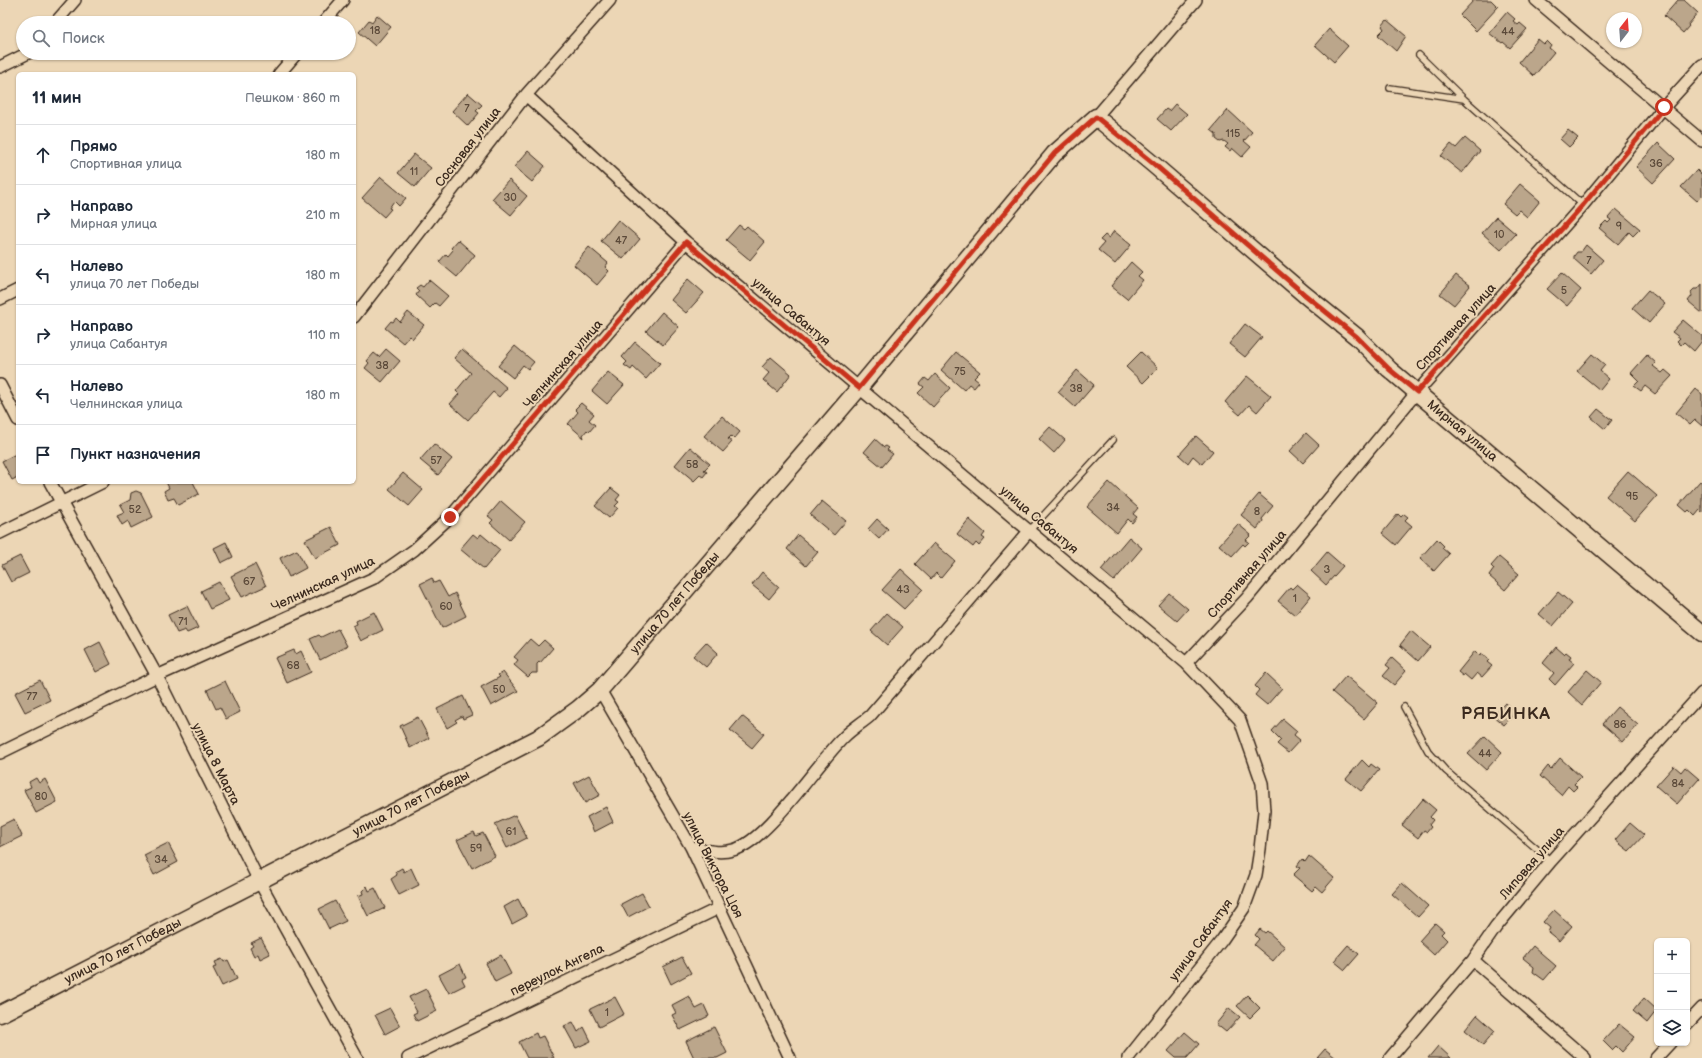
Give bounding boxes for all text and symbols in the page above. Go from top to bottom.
north arrow [1606,12,1642,48]
search box [16,16,356,60]
house number: 18 [370,24,380,37]
house number: 44 [1501,25,1515,38]
icon: search [30,27,52,49]
text: Поиск [62,29,105,48]
text: 11 мин [32,88,82,108]
text: Пешком · 860 m [245,90,340,106]
route start [1655,98,1673,116]
house number: 7 [464,102,470,115]
street label: Сосновая улица [432,103,504,190]
house number: 115 [1226,127,1240,140]
text: Прямо [70,137,117,156]
icon: ahead [32,144,54,166]
text: 180 m [305,147,340,163]
text: Спортивная улица [70,156,182,172]
house number: 36 [1649,157,1663,170]
house number: 11 [410,165,418,178]
house number: 30 [503,191,517,204]
text: Направо [70,197,133,216]
icon: right [32,204,54,226]
text: 210 m [306,207,340,223]
text: Мирная улица [70,216,157,232]
house number: 9 [1616,220,1622,233]
house number: 10 [1494,228,1505,241]
house number: 47 [615,234,628,247]
house number: 7 [1586,254,1592,267]
text: Налево [70,257,123,276]
icon: left [32,264,54,286]
text: 180 m [305,267,340,283]
street label: улица Сабантуя [749,275,833,349]
text: улица 70 лет Победы [70,276,199,292]
street label: Спортивная улица [1413,280,1500,374]
house number: 5 [1561,284,1567,297]
street label: Челнинская улица [520,316,606,412]
text: Направо [70,317,133,336]
icon: right [32,324,54,346]
text: 110 m [308,327,340,343]
text: улица Сабантуя [70,336,167,352]
house number: 38 [375,359,389,372]
house number: 75 [954,365,966,378]
text: Налево [70,377,123,396]
house number: 38 [1069,382,1083,395]
icon: left [32,384,54,406]
text: 180 m [305,387,340,403]
text: Челнинская улица [70,396,183,412]
street label: Мирная улица [1424,397,1501,465]
icon: arrive [32,444,54,466]
text: Пункт назначения [70,445,201,464]
house number: 57 [430,454,442,467]
house number: 58 [686,458,698,471]
street label: улица Сабантуя [997,483,1081,557]
house number: 95 [1626,490,1638,503]
house number: 34 [1106,501,1120,514]
house number: 52 [129,503,142,516]
house number: 8 [1254,505,1260,518]
route end [441,508,459,526]
street label: Спортивная улица [1204,526,1290,622]
street label: улица 70 лет Победы [627,549,723,657]
street label: Челнинская улица [269,553,378,615]
house number: 3 [1324,563,1331,576]
house number: 67 [243,575,256,588]
house number: 43 [896,583,910,596]
house number: 1 [1293,592,1297,605]
house number: 60 [439,600,453,613]
house number: 71 [178,615,188,628]
house number: 68 [286,659,300,672]
house number: 50 [493,683,506,696]
house number: 77 [27,690,38,703]
district label: РЯБИНКА [1461,704,1551,724]
house number: 86 [1613,718,1627,731]
street label: улица 8 Марта [189,720,244,808]
house number: 44 [1478,747,1492,760]
street label: улица 70 лет Победы [350,767,472,840]
house number: 84 [1671,777,1685,790]
house number: 80 [35,790,48,803]
street label: улица Виктора Цоя [679,809,747,921]
street label: Липовая улица [1495,823,1568,903]
house number: 61 [506,825,516,838]
house number: 59 [470,842,482,855]
house number: 34 [154,853,168,866]
street label: улица Сабантуя [1166,896,1236,984]
street label: улица 70 лет Победы [62,914,184,988]
map controls [1654,938,1690,1046]
button: + [1654,938,1690,974]
street label: переулок Ангела [507,940,607,1000]
button: − [1654,974,1690,1010]
house number: 1 [605,1006,609,1019]
button: layers [1654,1010,1690,1046]

